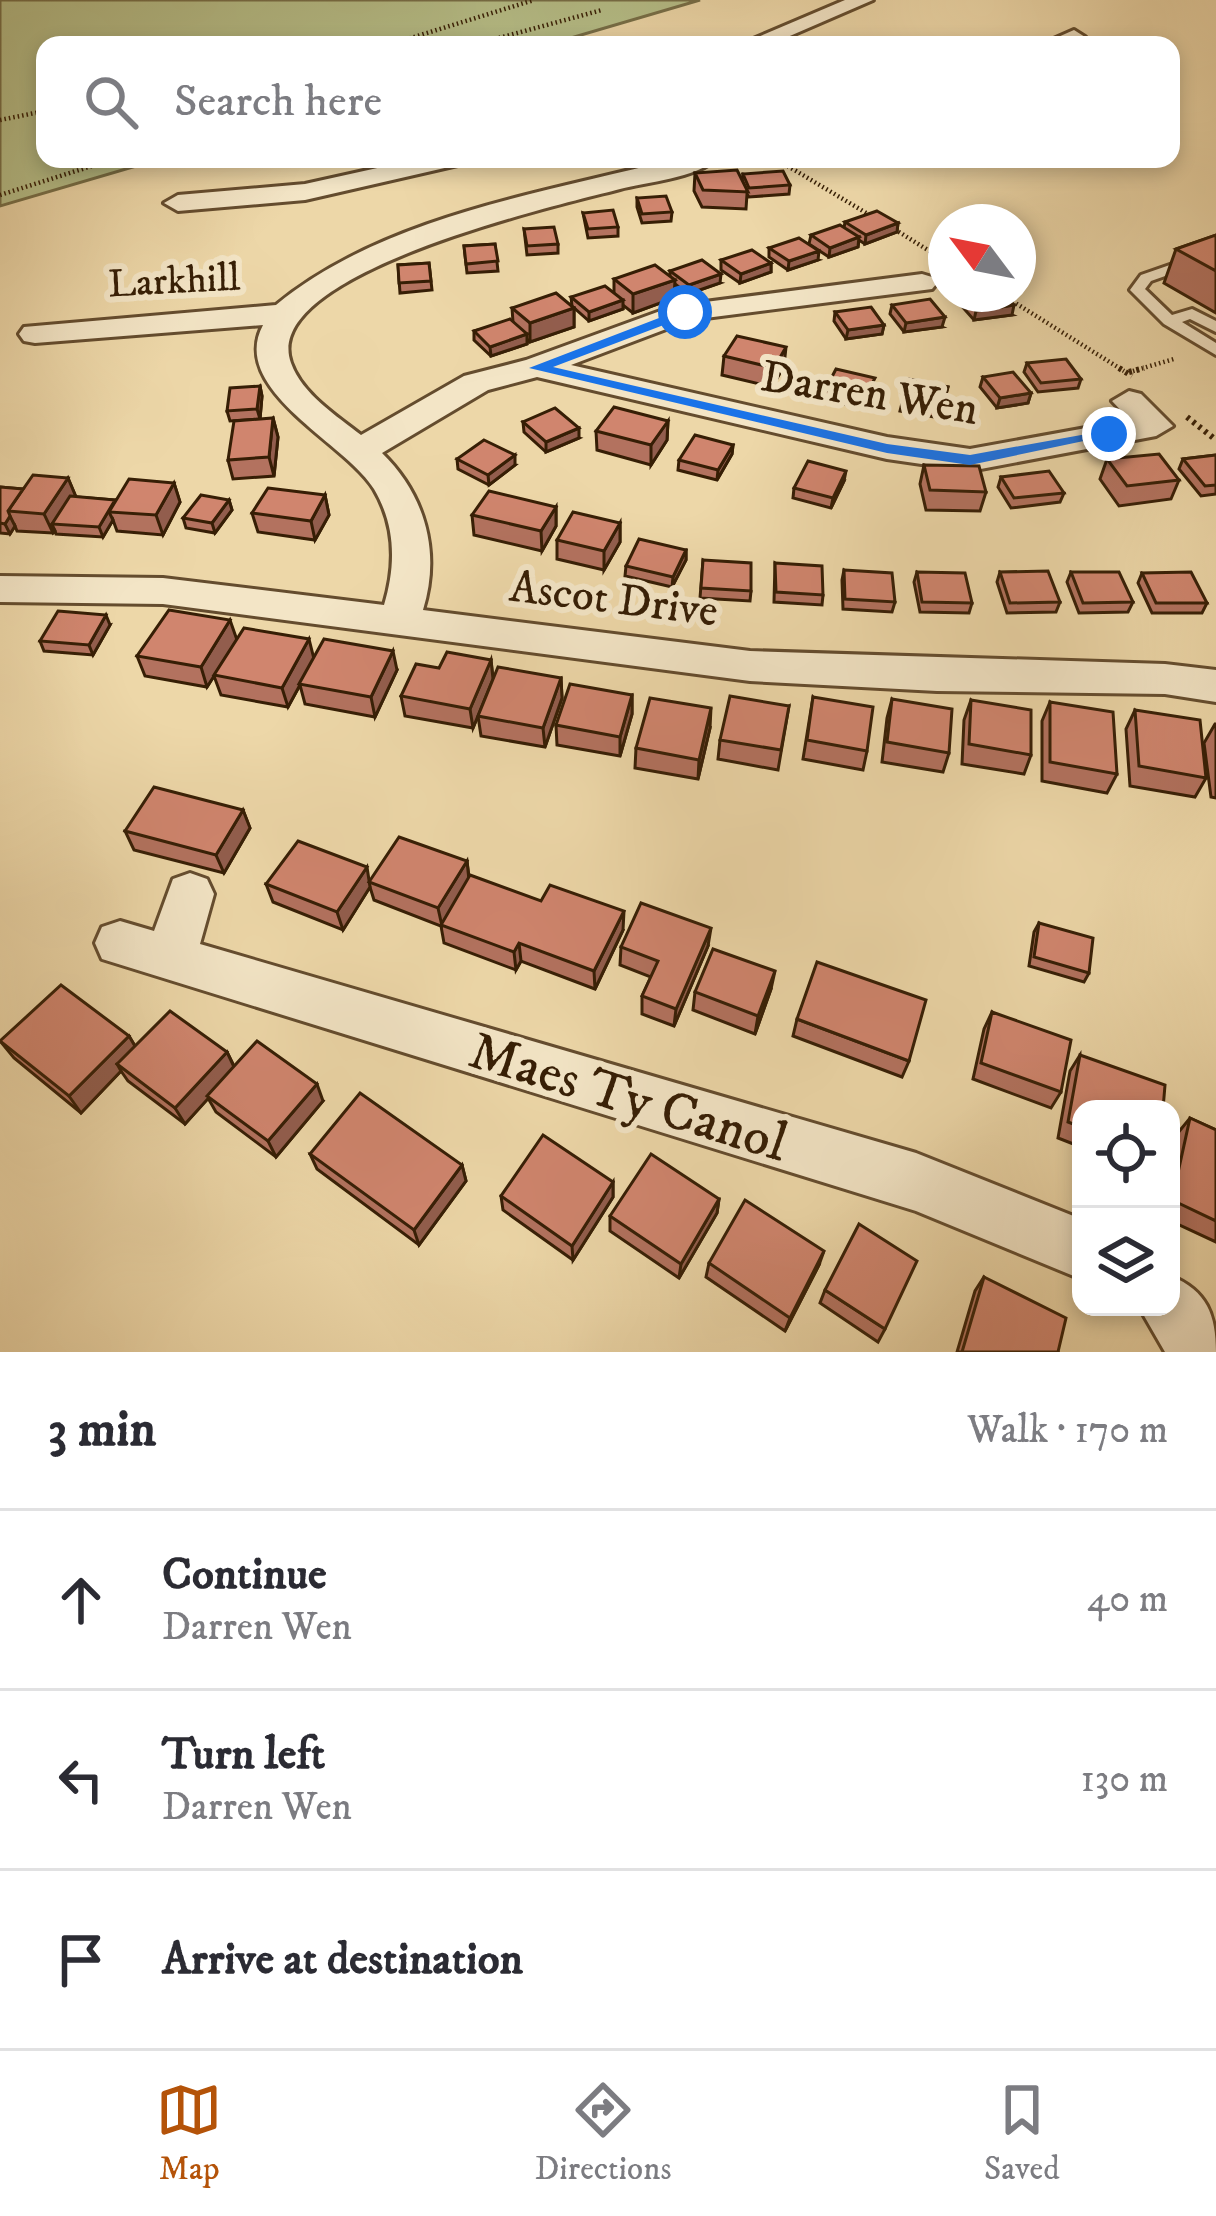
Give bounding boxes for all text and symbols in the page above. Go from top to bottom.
search box [36,36,1180,168]
icon: search [78,69,144,135]
text: Search here [174,74,382,130]
north arrow [928,204,1036,312]
street label: Larkhill [107,254,242,309]
route start [658,285,712,339]
street label: Darren Wen [757,349,982,439]
route end [1082,407,1136,461]
street label: Ascot Drive [506,559,721,641]
street label: Maes Ty Canol [461,1018,795,1178]
map controls [1072,1100,1180,1316]
button: locate [1072,1100,1180,1208]
button: layers [1072,1208,1180,1316]
text: 3 min [48,1398,156,1462]
text: Walk · 170 m [967,1406,1168,1455]
text: Continue [162,1547,327,1603]
icon: ahead [48,1567,114,1633]
text: 40 m [1087,1575,1168,1624]
text: Darren Wen [162,1603,352,1652]
text: Turn left [162,1727,325,1783]
icon: left [48,1747,114,1813]
text: 130 m [1080,1755,1168,1804]
text: Darren Wen [162,1783,352,1832]
icon: arrive [48,1927,114,1993]
text: Arrive at destination [162,1932,523,1988]
tab: Map [156,2077,222,2190]
tab: Directions [535,2077,671,2190]
tab: Saved [984,2077,1060,2190]

